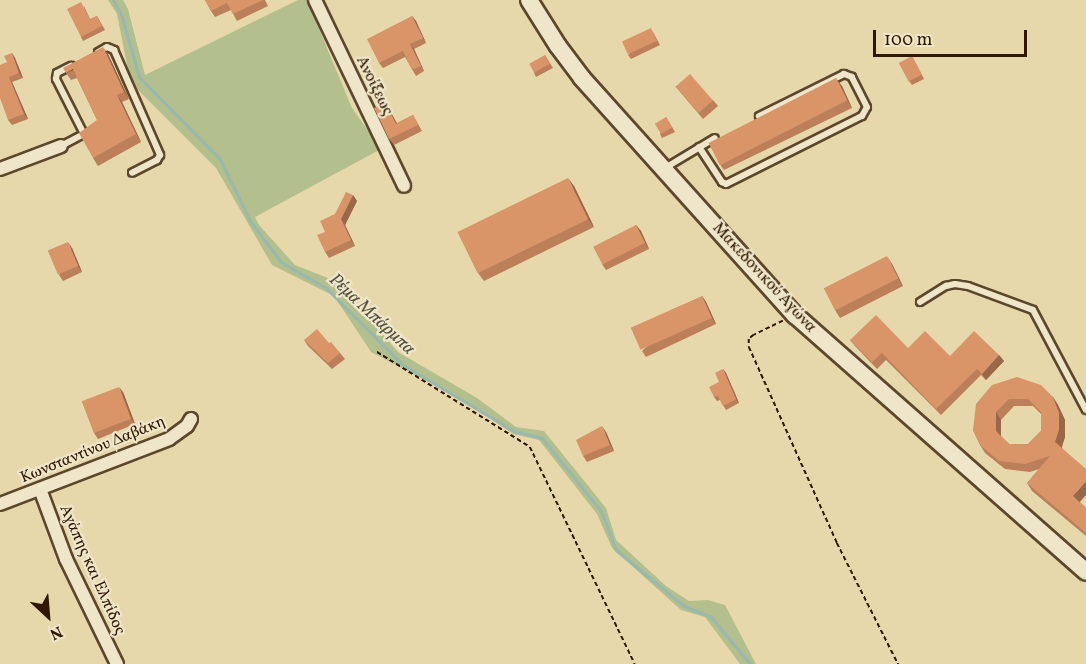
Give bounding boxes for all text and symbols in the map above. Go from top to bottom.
scale bar [876,18,1030,56]
text: 100 m [884,28,933,53]
street label: Ανοίξεως [351,53,397,119]
street label: Μακεδονικού Αγώνα [708,219,820,337]
water label: Ρέμα Μπάρμπα [324,270,418,360]
street label: Κωνσταντίνου Δαβάκη [18,412,168,488]
street label: Αγάπης και Ελπίδος [55,502,129,638]
north arrow [18,586,78,646]
text: N [46,620,66,645]

